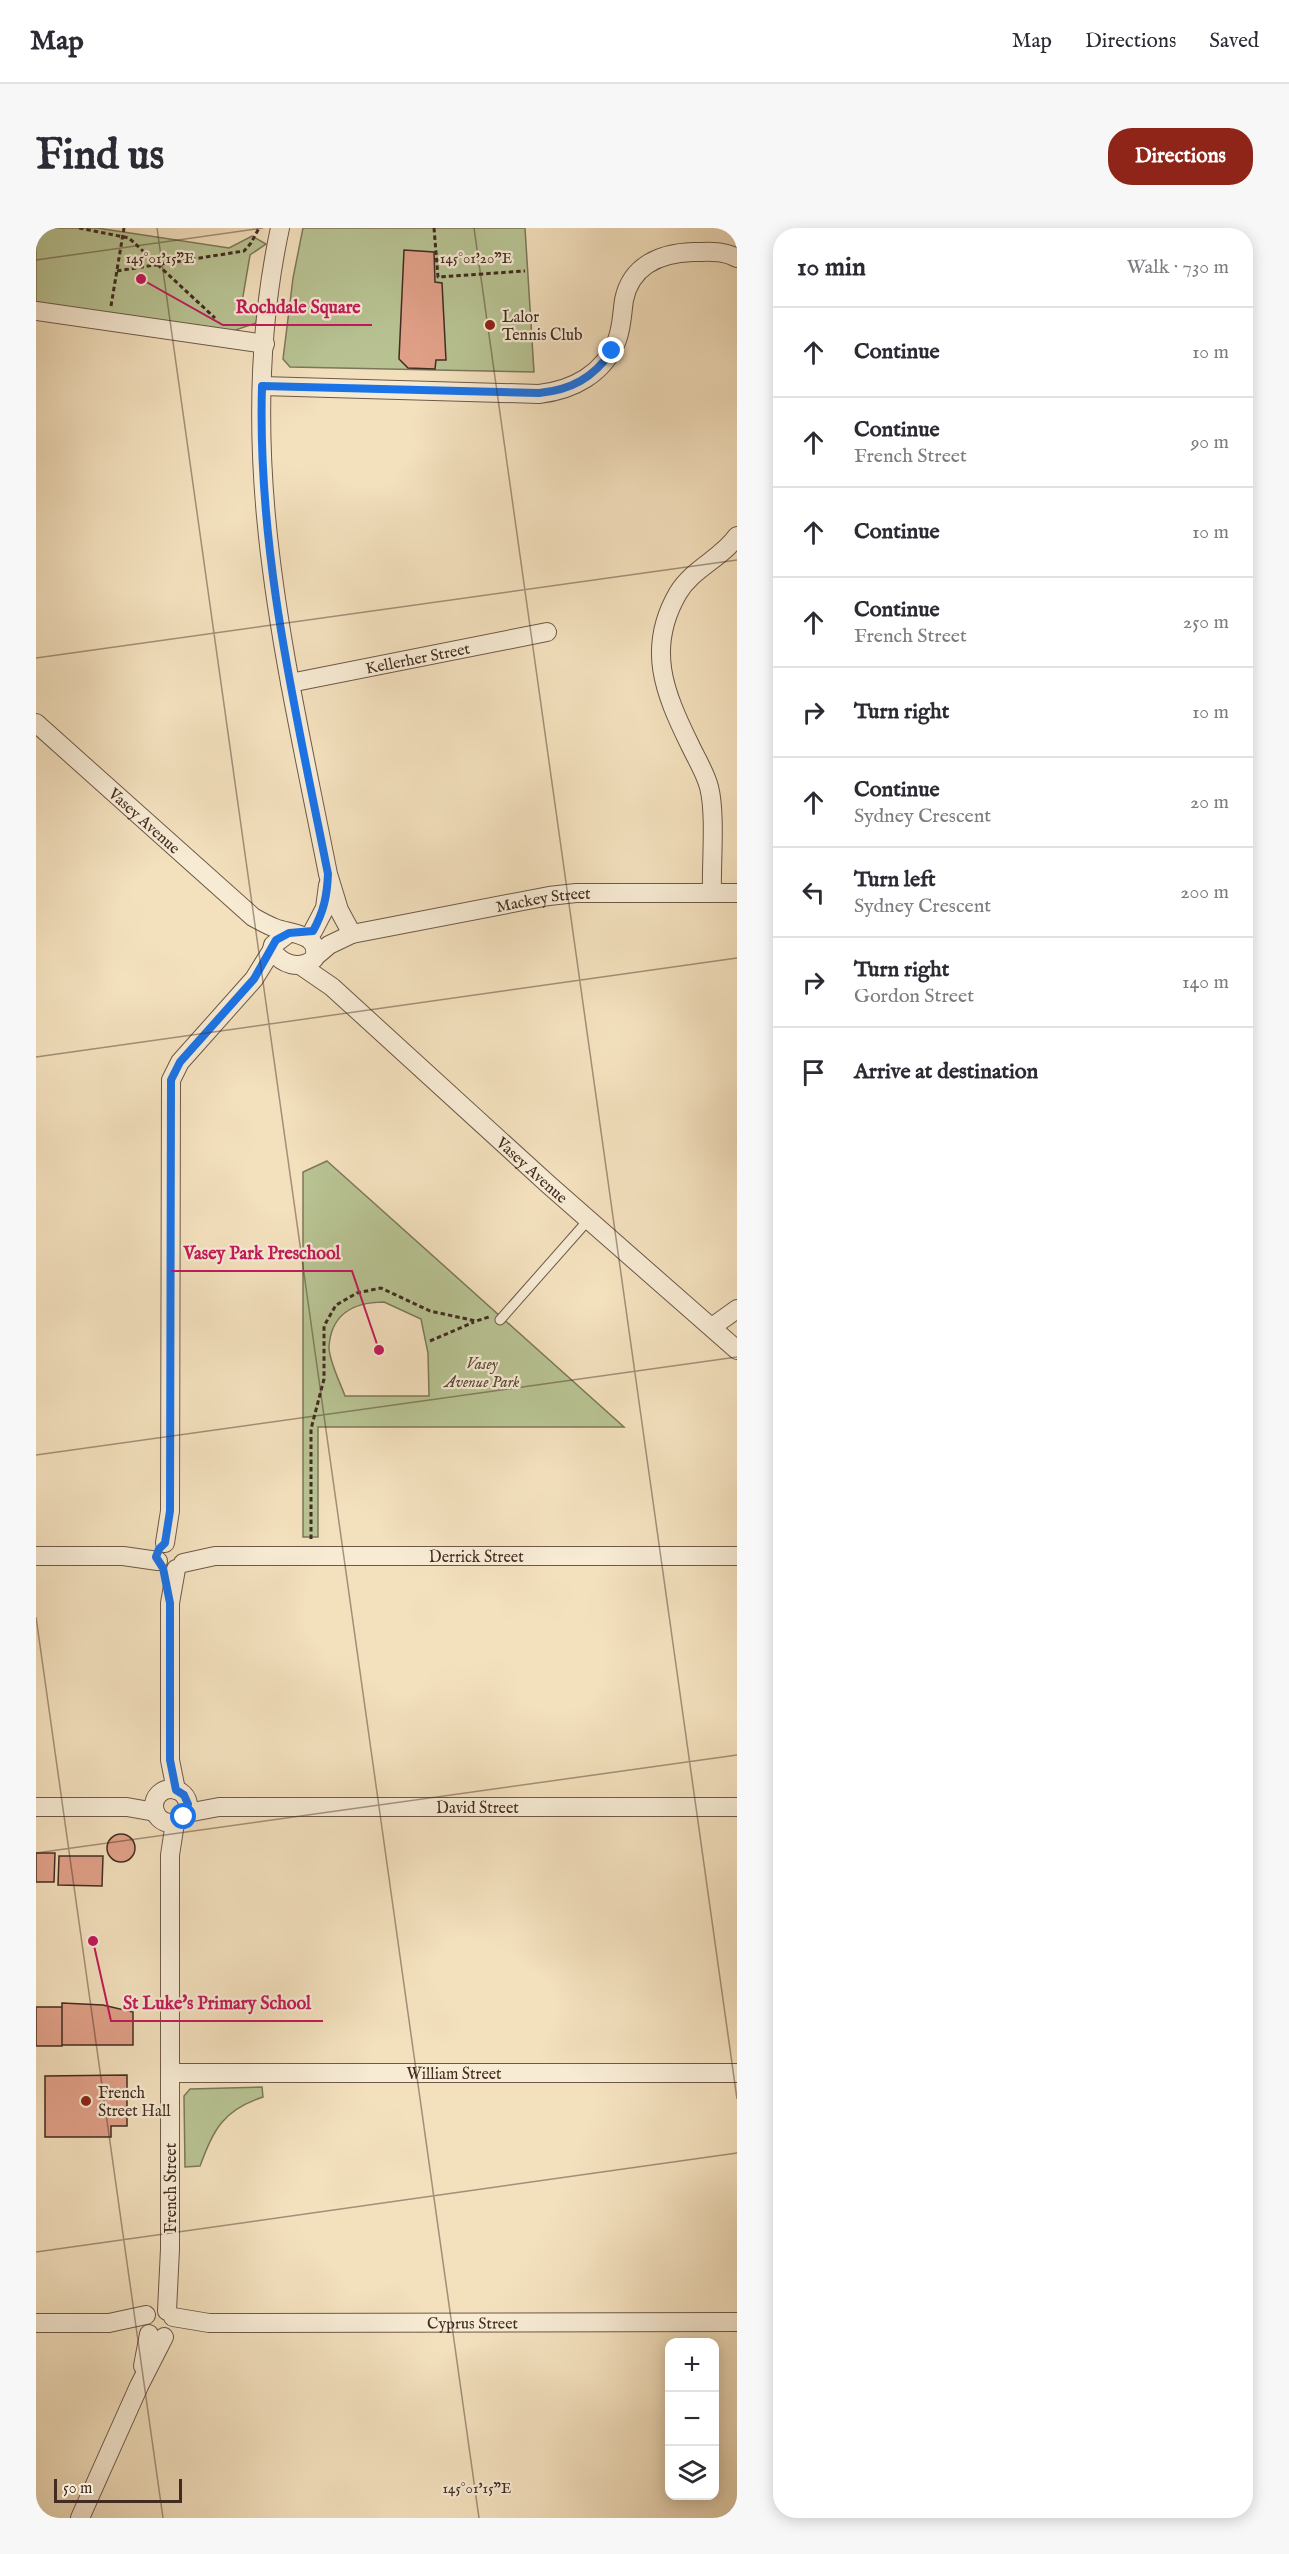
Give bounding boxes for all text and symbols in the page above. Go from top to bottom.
text: Map [30,24,84,59]
text: Map [1012,28,1052,55]
text: Directions [1085,28,1176,55]
text: Saved [1209,28,1259,55]
button: Directions [1108,128,1253,185]
text: Find us [36,130,164,183]
text: 145°01'15"E [126,249,194,268]
text: 145°01'20"E [440,249,512,268]
text: 10 min [797,251,866,284]
text: Walk · 730 m [1127,255,1229,280]
callout: Rochdale Square [223,289,372,325]
text: Rochdale Square [235,297,361,320]
place label: Lalor Tennis Club [502,308,583,346]
marker: Lalor Tennis Club [483,318,497,332]
icon: ahead [797,336,830,369]
route end [598,337,624,363]
text: Continue [854,338,940,366]
text: 10 m [1192,340,1229,365]
text: Continue [854,416,940,444]
icon: ahead [797,426,830,459]
text: 90 m [1191,430,1229,455]
text: French Street [854,444,967,469]
icon: ahead [797,516,830,549]
text: Continue [854,518,940,546]
text: 10 m [1192,520,1229,545]
text: Continue [854,596,940,624]
icon: ahead [797,606,830,639]
text: 250 m [1183,610,1229,635]
text: French Street [854,624,967,649]
street label: Kellerher Street [364,639,472,680]
icon: right [797,696,830,729]
text: Turn right [854,698,949,726]
text: 10 m [1192,700,1229,725]
text: Continue [854,776,940,804]
street label: Vasey Avenue [103,784,184,859]
icon: ahead [797,786,830,819]
text: 20 m [1190,790,1229,815]
text: Sydney Crescent [854,804,991,829]
text: Turn left [854,866,936,894]
icon: left [797,876,830,909]
text: 200 m [1180,880,1229,905]
street label: Mackey Street [494,885,591,918]
text: Sydney Crescent [854,894,991,919]
text: Turn right [854,956,949,984]
icon: right [797,966,830,999]
text: 140 m [1182,970,1229,995]
text: Gordon Street [854,984,974,1009]
icon: arrive [797,1056,830,1089]
text: Arrive at destination [854,1058,1038,1086]
street label: Vasey Avenue [490,1133,571,1209]
callout: Vasey Park Preschool [171,1235,352,1271]
text: Vasey Park Preschool [182,1243,342,1266]
park label: Vasey Avenue Park [443,1355,520,1393]
street label: Derrick Street [429,1548,524,1568]
street label: David Street [436,1799,519,1819]
route start [170,1803,196,1829]
callout: St Luke's Primary School [111,1985,323,2021]
text: St Luke's Primary School [123,1993,312,2016]
street label: William Street [406,2065,502,2085]
place label: French Street Hall [98,2084,171,2122]
marker: French Street Hall [79,2094,93,2108]
street label: French Street [162,2142,182,2233]
street label: Cyprus Street [427,2314,519,2335]
map controls [665,2338,719,2500]
button: + [665,2338,719,2392]
button: − [665,2392,719,2446]
button: layers [665,2446,719,2500]
scale bar [54,2476,182,2504]
text: 50 m [63,2479,92,2499]
text: 145°01'15"E [443,2479,511,2498]

